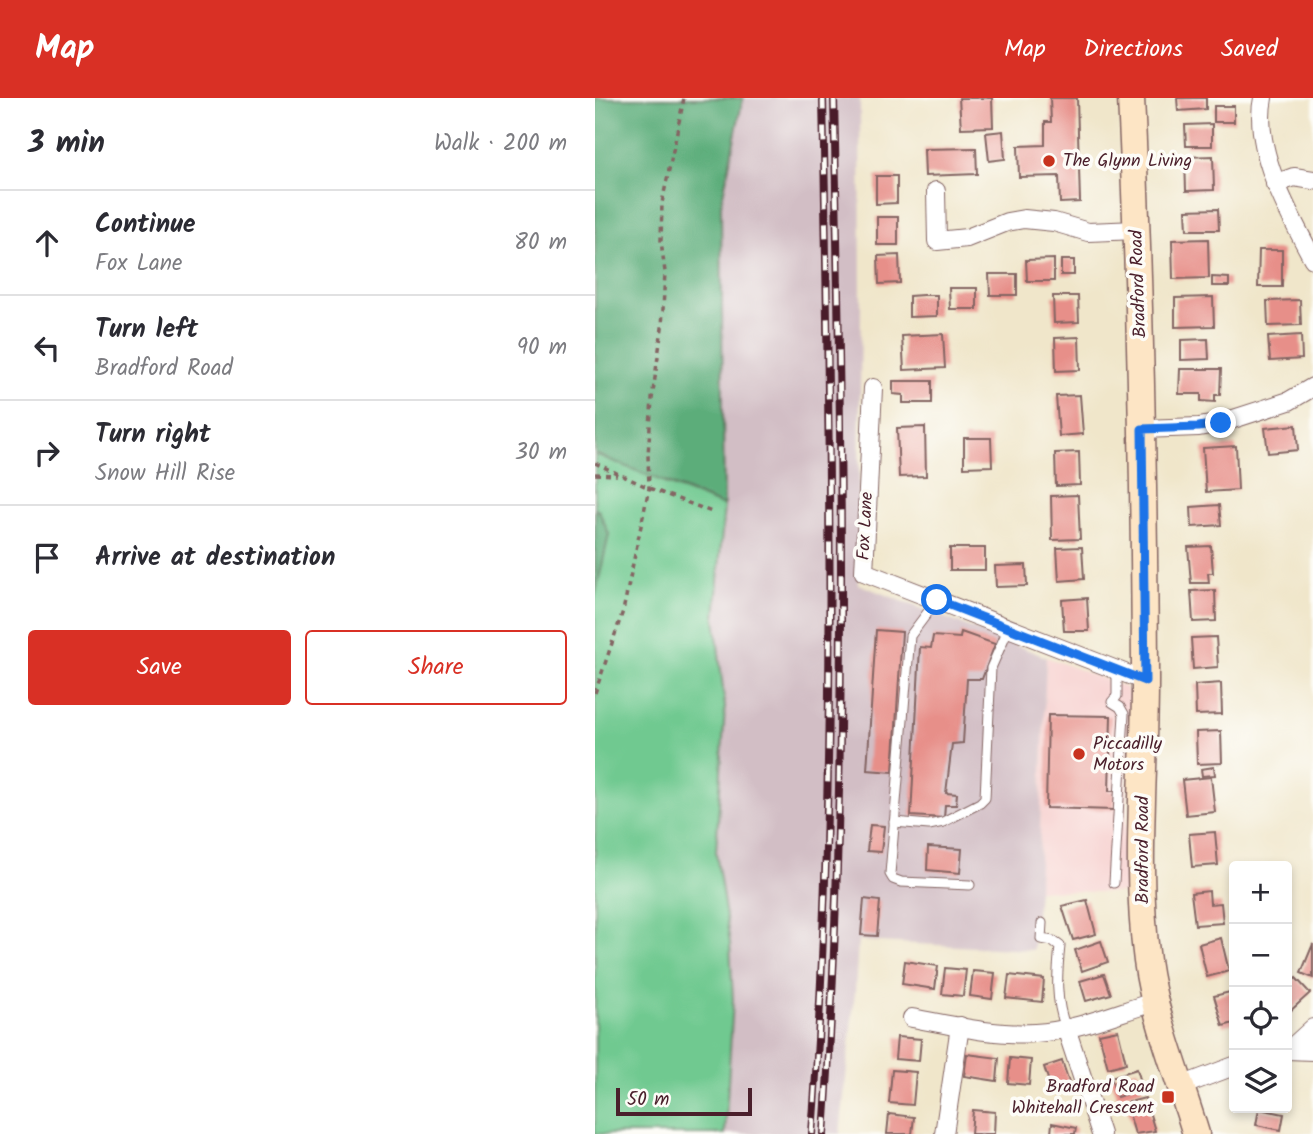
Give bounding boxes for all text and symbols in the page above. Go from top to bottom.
text: Map [35,23,95,76]
text: Map [1004,30,1046,69]
text: Directions [1084,30,1183,69]
text: Saved [1221,30,1278,69]
text: 3 min [28,120,105,168]
text: Walk · 200 m [434,126,567,162]
place label: The Glynn Living [1063,147,1192,176]
marker: The Glynn Living [1041,153,1057,169]
text: Continue [95,204,196,246]
icon: ahead [28,224,66,262]
text: 80 m [514,225,567,261]
street label: Bradford Road [1123,229,1155,338]
text: Fox Lane [95,246,182,282]
text: Turn left [95,309,198,351]
icon: left [28,329,66,367]
text: 90 m [517,330,567,366]
text: Bradford Road [95,351,233,387]
route end [1205,407,1236,438]
text: Turn right [95,414,211,456]
icon: right [28,434,66,472]
text: 30 m [515,435,567,471]
text: Snow Hill Rise [95,456,235,492]
street label: Fox Lane [850,491,882,561]
text: Arrive at destination [95,537,335,579]
icon: arrive [28,539,66,577]
route start [921,584,952,615]
button: Save [28,630,291,705]
button: Share [305,630,567,705]
place label: Piccadilly Motors [1093,730,1163,780]
marker: Piccadilly Motors [1071,746,1087,762]
street label: Bradford Road [1129,795,1158,904]
map controls [1229,861,1292,1113]
button: + [1229,861,1292,924]
button: − [1229,924,1292,987]
button: locate [1229,987,1292,1050]
button: layers [1229,1050,1292,1113]
place label: Bradford Road Whitehall Crescent [1012,1073,1155,1123]
scale bar [616,1085,753,1117]
text: 50 m [627,1085,669,1115]
marker: Bradford Road Whitehall Crescent [1160,1089,1176,1105]

